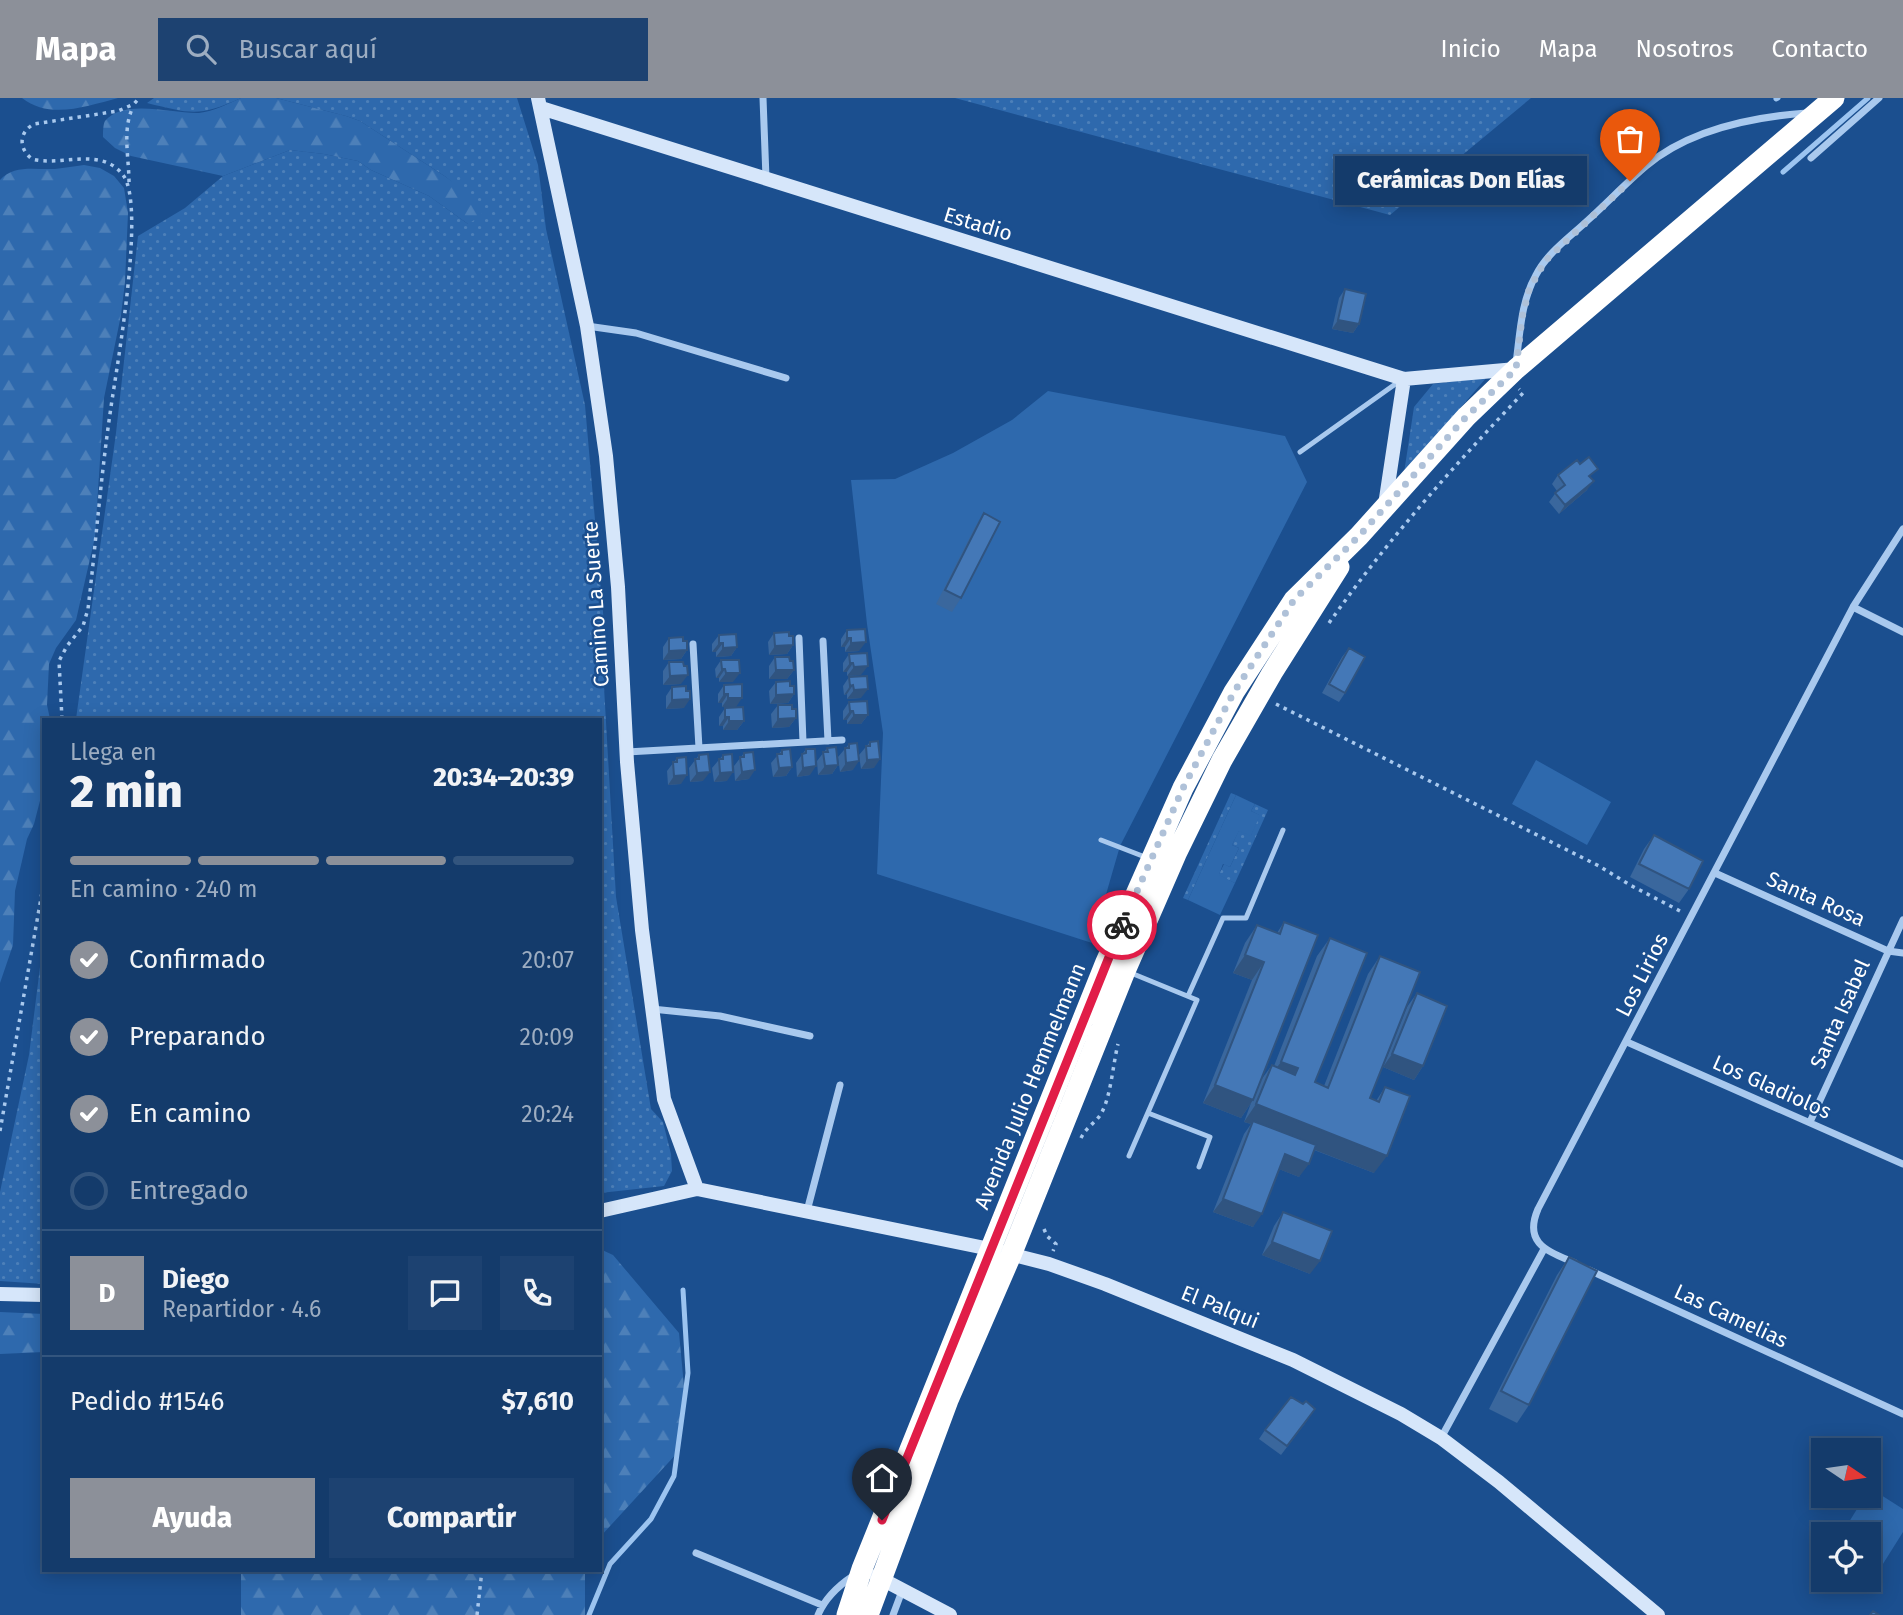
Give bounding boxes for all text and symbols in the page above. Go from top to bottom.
search box [158,18,648,81]
text: Mapa [35,29,116,69]
icon: search [182,30,220,68]
text: Buscar aquí [238,34,377,65]
text: Inicio [1441,35,1501,63]
text: Mapa [1539,35,1598,63]
text: Nosotros [1636,35,1734,63]
text: Contacto [1772,35,1868,63]
pin [1600,109,1660,181]
icon: bag [1611,120,1649,158]
callout: Cerámicas Don Elías [1336,156,1588,206]
text: Cerámicas Don Elías [1357,166,1565,194]
street label: Estadio [940,201,1016,247]
street label: Camino La Suerte [577,520,615,688]
text: Llega en [70,738,156,766]
text: 20:34–20:39 [433,762,574,793]
text: 2 min [70,764,183,819]
street label: Santa Rosa [1763,866,1869,932]
text: En camino · 240 m [70,875,257,903]
courier [1087,890,1157,960]
icon: bike [1103,906,1141,944]
street label: Los Lirios [1610,929,1674,1021]
icon: check [70,941,108,979]
text: Confirmado [129,944,266,975]
text: 20:07 [522,946,574,974]
street label: Santa Isabel [1804,955,1876,1073]
street label: Avenida Julio Hemmelmann [969,959,1091,1213]
icon: check [70,1018,108,1056]
text: Preparando [129,1021,266,1052]
text: 20:09 [520,1023,574,1051]
street label: Los Gladiolos [1709,1049,1836,1125]
icon: check [70,1095,108,1133]
text: En camino [129,1098,251,1129]
text: 20:24 [521,1100,574,1128]
text: Entregado [129,1175,249,1206]
button: chat [408,1256,482,1330]
button: phone [500,1256,574,1330]
text: Diego [162,1264,230,1295]
text: D [99,1278,115,1309]
street label: Las Camelias [1670,1278,1792,1354]
street label: El Palqui [1177,1280,1263,1334]
text: Repartidor · 4.6 [162,1295,321,1323]
text: Pedido #1546 [70,1386,224,1417]
text: $7,610 [502,1386,574,1417]
north arrow [1811,1438,1881,1508]
map controls [1811,1438,1881,1592]
pin [852,1448,912,1520]
icon: home [863,1459,901,1497]
button: Ayuda [70,1478,315,1558]
button: Compartir [329,1478,574,1558]
button: locate [1811,1522,1881,1592]

